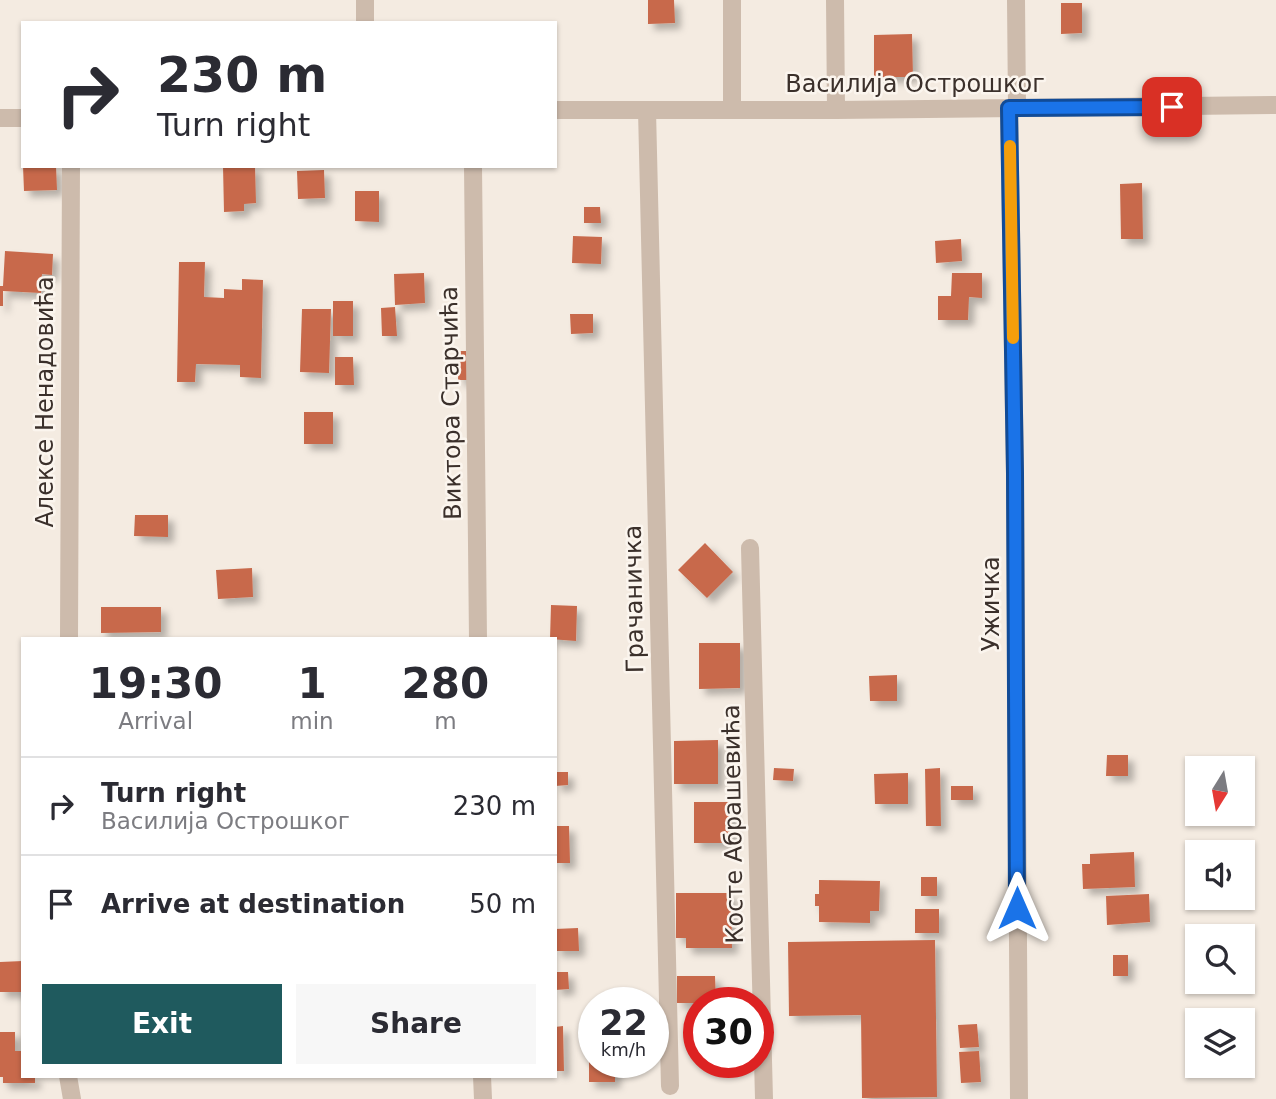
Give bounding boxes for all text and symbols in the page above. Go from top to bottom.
text: 230 m [157,47,327,104]
icon: right [42,49,133,140]
street label: Василија Острошког [785,70,1045,98]
pin [1142,77,1202,137]
icon: arrive [1153,88,1191,126]
text: Turn right [157,106,310,144]
street label: Алексе Ненадовића [31,276,59,528]
street label: Виктора Старчића [435,286,467,520]
street label: Грачаничка [619,525,649,673]
street label: Ужичка [977,556,1005,652]
text: 19:30 [89,659,223,708]
text: 1 [297,659,327,708]
text: 280 [402,659,489,708]
street label: Косте Абрашевића [717,704,749,944]
text: Arrival [118,708,193,734]
text: min [290,708,334,734]
text: m [434,708,457,734]
north arrow [1185,756,1255,826]
map controls [1185,756,1255,1078]
text: Turn right [101,778,246,808]
icon: right [42,787,80,825]
text: 230 m [453,791,536,821]
text: Василија Острошког [101,808,350,834]
button: sound [1185,840,1255,910]
position arrow [980,871,1054,945]
icon: arrive [42,885,80,923]
text: Arrive at destination [101,889,405,919]
text: 50 m [469,889,536,919]
button: search [1185,924,1255,994]
button: Exit [42,984,282,1064]
button: Share [296,984,536,1064]
speed limit sign: 30 [683,987,774,1078]
text: 22 [599,1003,648,1043]
button: layers [1185,1008,1255,1078]
text: km/h [601,1039,646,1060]

